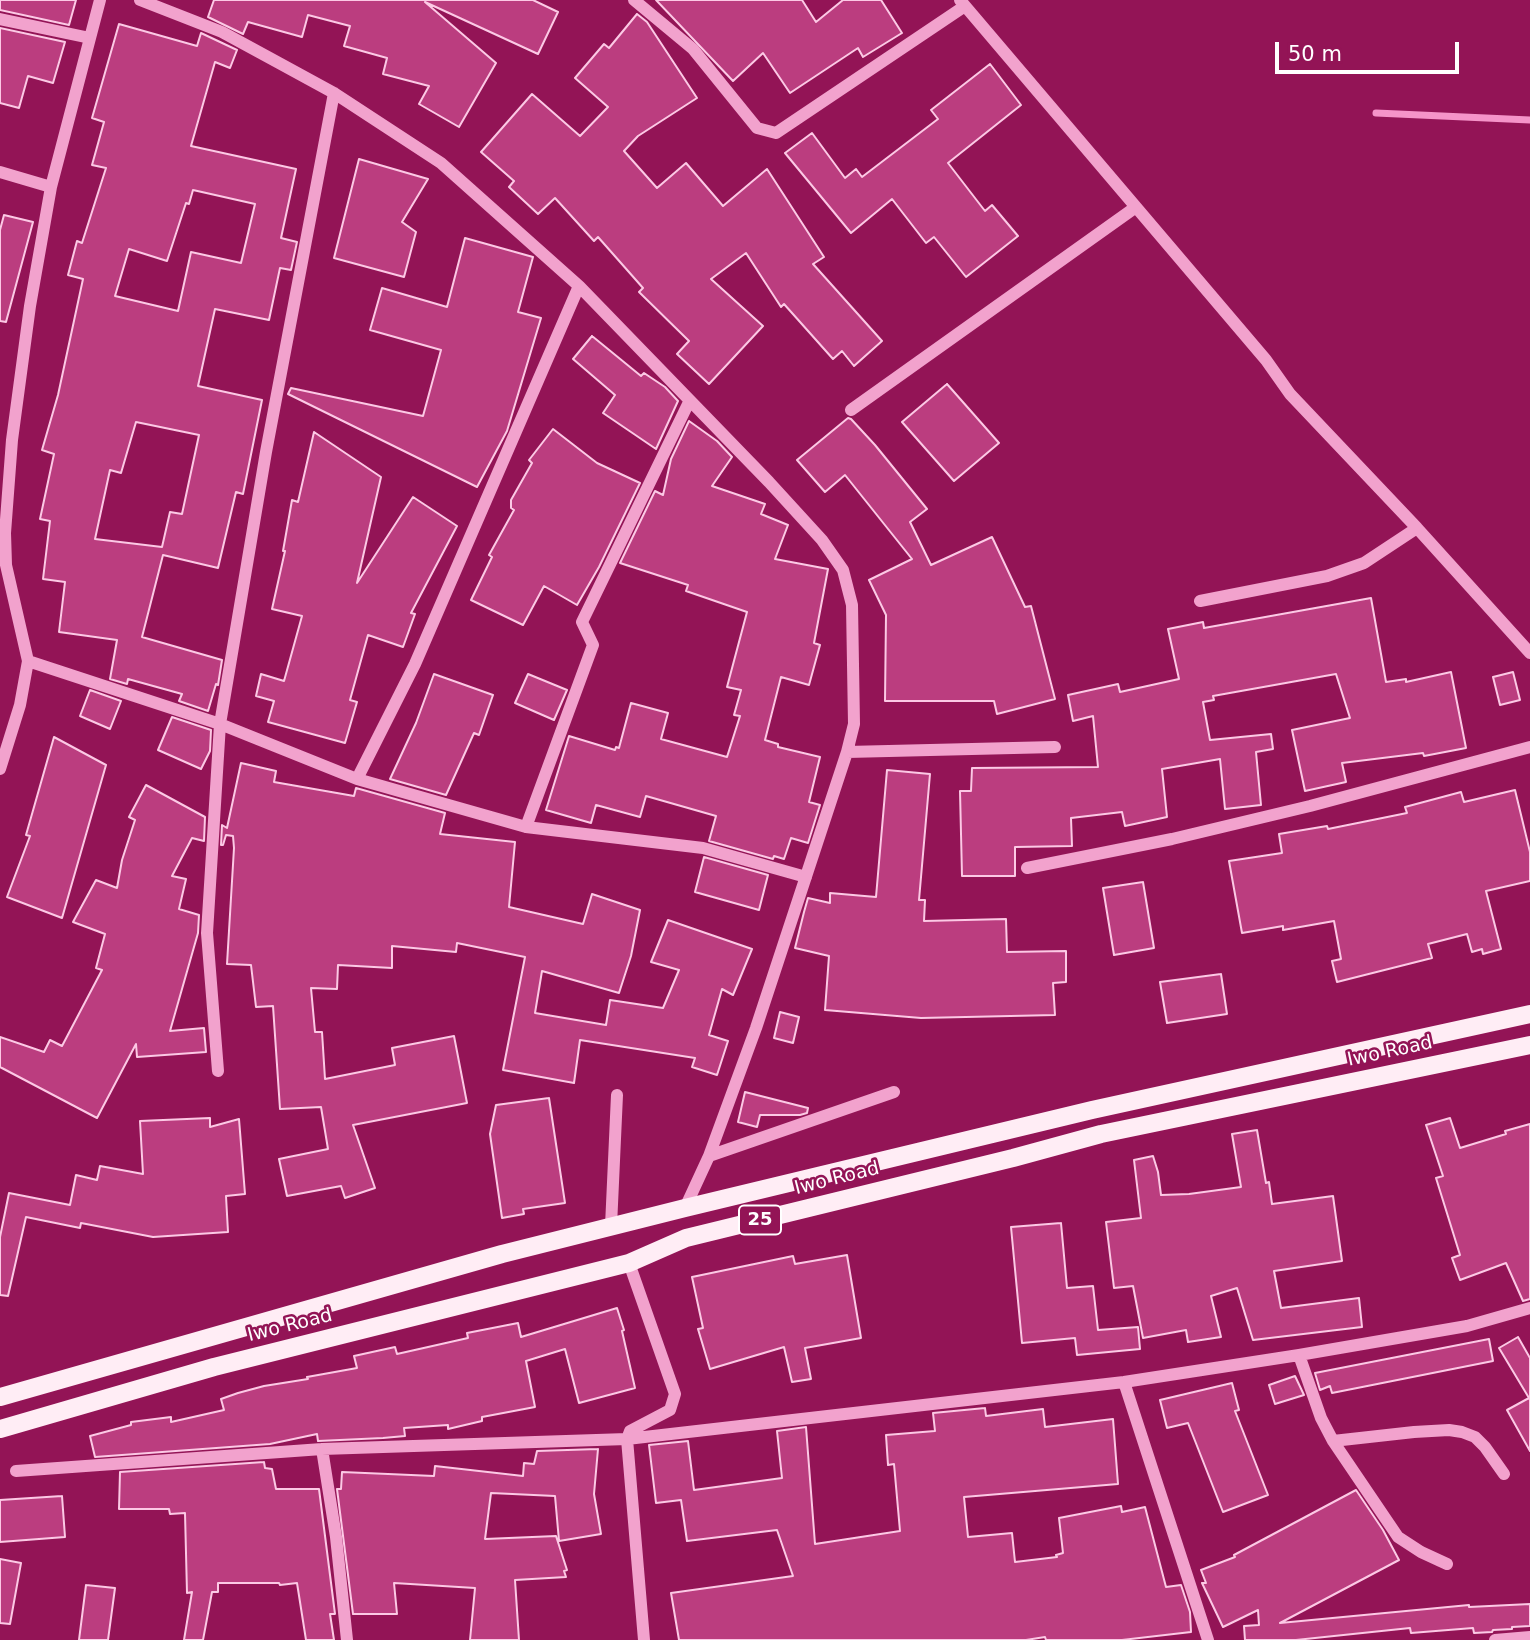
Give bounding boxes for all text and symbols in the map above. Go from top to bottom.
scale bar [1278,28,1462,72]
text: 50 m [1288,42,1342,66]
street label: Iwo Road [1345,1032,1435,1072]
street label: Iwo Road [792,1157,882,1201]
road number: 25 [739,1205,781,1234]
street label: Iwo Road [245,1304,335,1348]

